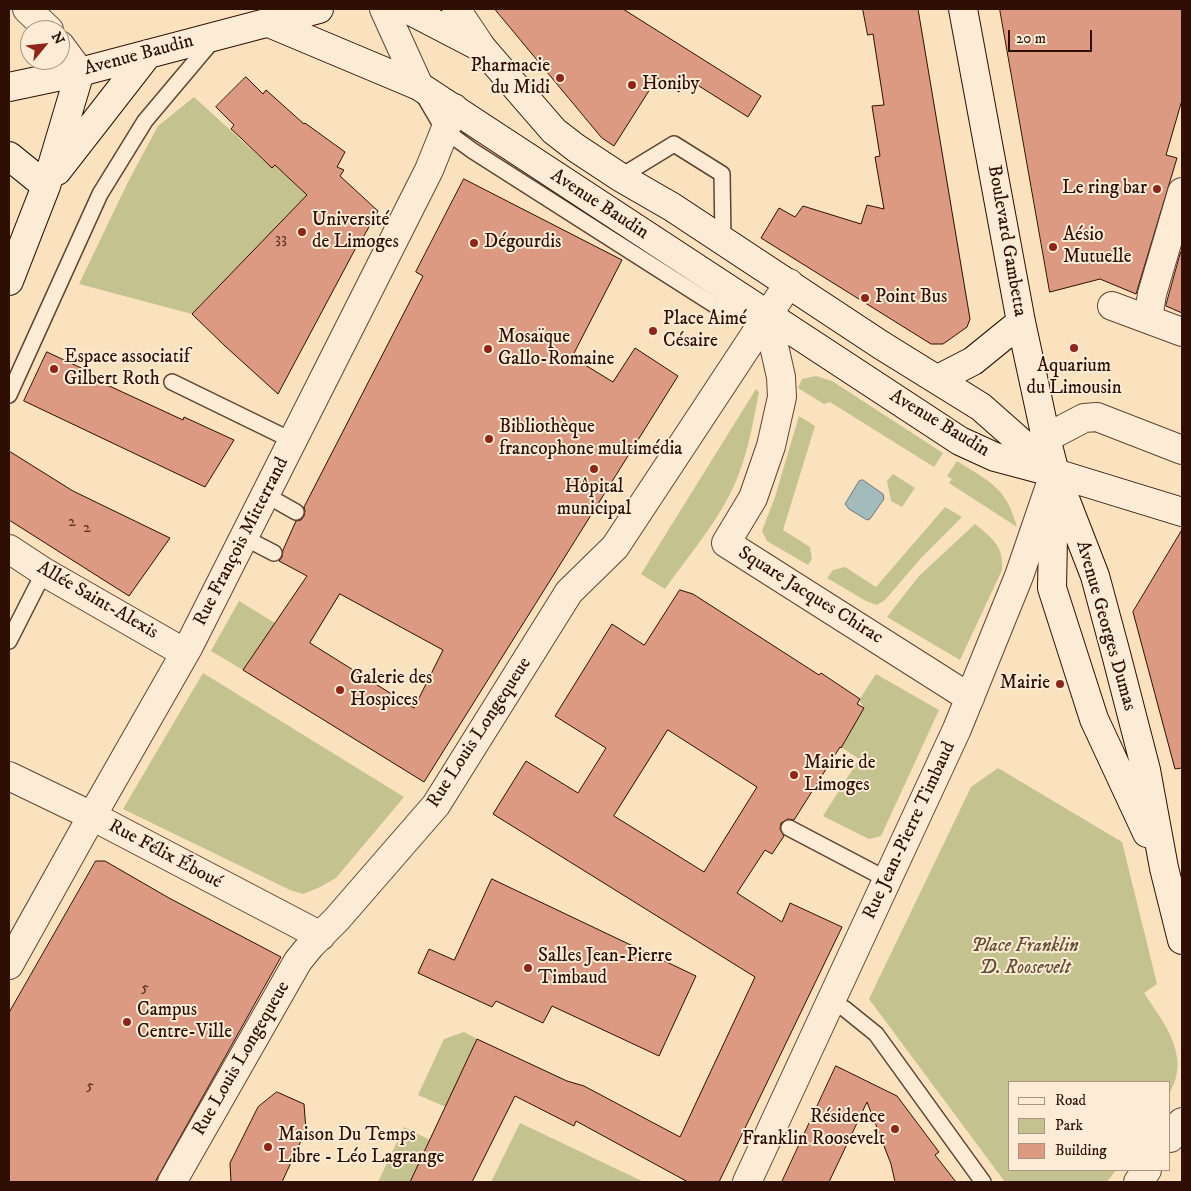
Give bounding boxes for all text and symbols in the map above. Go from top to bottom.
north arrow [20,20,70,70]
scale bar [1011,20,1095,52]
text: N [47,29,68,48]
text: 20 m [1016,29,1046,48]
street label: Avenue Baudin [82,30,196,82]
place label: Pharmacie du Midi [471,56,550,100]
marker: Pharmacie du Midi [554,72,566,84]
place label: Honiby [642,74,700,96]
marker: Honiby [626,79,638,91]
street label: Boulevard Gambetta [981,163,1031,319]
street label: Avenue Baudin [546,165,652,245]
place label: Le ring bar [1062,178,1147,200]
marker: Le ring bar [1151,183,1163,195]
place label: Université de Limoges [312,210,399,254]
place label: Aésio Mutuelle [1063,225,1132,269]
marker: Université de Limoges [296,226,308,238]
house number: 33 [275,230,287,250]
place label: Dégourdis [484,232,561,254]
marker: Dégourdis [468,237,480,249]
marker: Aésio Mutuelle [1047,241,1059,253]
place label: Point Bus [875,287,947,309]
marker: Point Bus [859,292,871,304]
place label: Place Aimé Césaire [663,309,747,353]
marker: Place Aimé Césaire [647,325,659,337]
place label: Mosaïque Gallo-Romaine [498,327,614,371]
marker: Aquarium du Limousin [1068,342,1080,354]
marker: Mosaïque Gallo-Romaine [482,343,494,355]
place label: Espace associatif Gilbert Roth [64,347,190,391]
place label: Aquarium du Limousin [1026,356,1122,400]
marker: Espace associatif Gilbert Roth [48,363,60,375]
street label: Avenue Baudin [885,385,993,463]
place label: Bibliothèque francophone multimédia [499,417,682,461]
marker: Bibliothèque francophone multimédia [483,433,495,445]
street label: Rue François Mitterrand [190,454,294,630]
marker: Hôpital municipal [588,463,600,475]
place label: Hôpital municipal [557,477,631,521]
house number: 2 [68,513,76,533]
house number: 2 [83,519,91,539]
street label: Avenue Georges Dumas [1070,538,1140,714]
street label: Square Jacques Chirac [733,542,887,650]
street label: Allée Saint-Alexis [32,557,162,645]
street label: Rue Louis Longequeue [423,654,537,812]
place label: Galerie des Hospices [350,668,432,712]
place label: Mairie [1000,673,1050,695]
marker: Mairie [1054,678,1066,690]
marker: Galerie des Hospices [334,684,346,696]
street label: Rue Jean-Pierre Timbaud [859,739,961,923]
place label: Mairie de Limoges [804,753,876,797]
marker: Mairie de Limoges [788,769,800,781]
street label: Rue Félix Éboué [104,815,226,895]
park label: Place Franklin D. Roosevelt [971,936,1079,980]
place label: Salles Jean-Pierre Timbaud [538,946,672,990]
marker: Salles Jean-Pierre Timbaud [522,962,534,974]
street label: Rue Louis Longequeue [188,978,296,1140]
house number: 5 [141,979,149,999]
place label: Campus Centre-Ville [137,1000,232,1044]
marker: Campus Centre-Ville [121,1016,133,1028]
house number: 5 [86,1077,94,1097]
legend [1008,1081,1171,1171]
text: Road [1055,1091,1086,1110]
place label: Résidence Franklin Roosevelt [742,1107,885,1151]
text: Park [1055,1116,1083,1135]
marker: Résidence Franklin Roosevelt [889,1123,901,1135]
place label: Maison Du Temps Libre - Léo Lagrange [278,1125,444,1169]
marker: Maison Du Temps Libre - Léo Lagrange [262,1141,274,1153]
text: Building [1055,1141,1107,1160]

